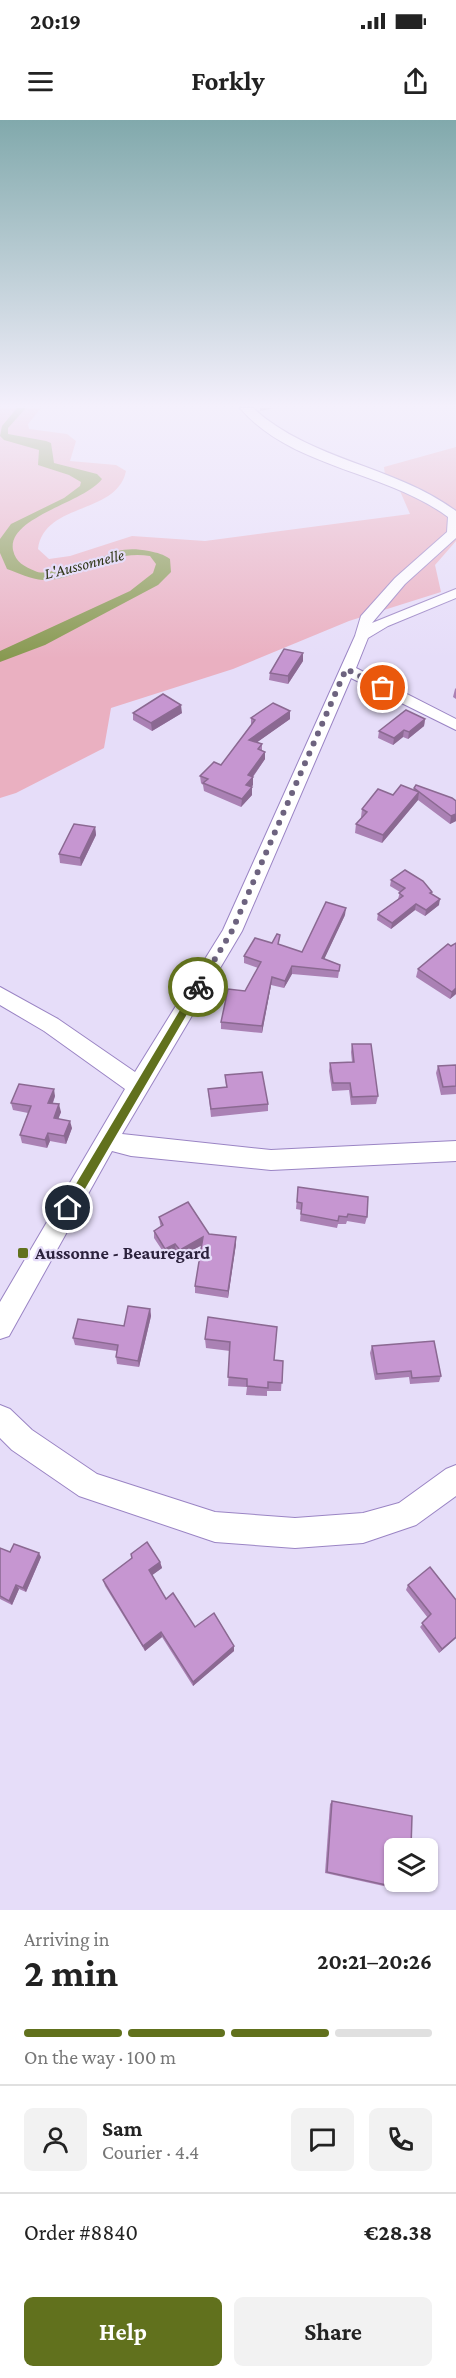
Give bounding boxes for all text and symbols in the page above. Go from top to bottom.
text: 20:19 [30,9,81,34]
icon: menu [24,65,57,98]
icon: share [399,65,432,98]
text: Forkly [191,66,265,96]
water label: L'Aussonnelle [42,546,126,582]
pin [357,662,408,713]
icon: bag [366,671,399,704]
courier [168,957,228,1017]
icon: bike [182,971,215,1004]
pin [42,1182,93,1233]
icon: home [51,1191,84,1224]
place label: Aussonne - Beauregard [34,1243,210,1263]
marker: Aussonne - Beauregard [16,1246,30,1260]
map controls [384,1838,438,1892]
button: layers [384,1838,438,1892]
text: Arriving in [24,1928,109,1950]
text: 20:21–20:26 [317,1949,432,1974]
text: 2 min [24,1951,118,1994]
text: On the way · 100 m [24,2046,176,2068]
button: person [24,2108,87,2171]
button: chat [291,2108,354,2171]
button: phone [369,2108,432,2171]
text: Sam [102,2116,142,2141]
text: Courier · 4.4 [102,2141,199,2163]
text: Order #8840 [24,2220,138,2245]
text: €28.38 [364,2220,432,2245]
button: Help [24,2297,222,2366]
button: Share [234,2297,432,2366]

